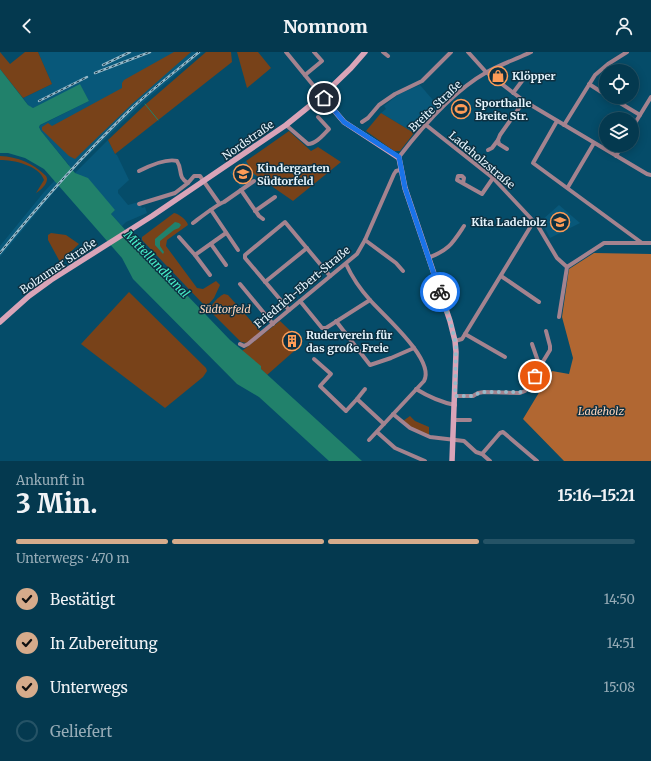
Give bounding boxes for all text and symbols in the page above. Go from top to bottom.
icon: back [16,15,38,37]
text: Nomnom [283,15,368,38]
icon: person [613,15,635,37]
map controls [599,64,639,152]
button: locate [599,64,639,104]
shop icon: Klöpper [487,65,509,87]
place label: Klöpper [512,69,556,83]
street label: Breite Straße [406,77,465,135]
pin [307,81,341,115]
icon: home [313,87,335,109]
place label: Sporthalle Breite Str. [475,96,531,123]
sports icon: Sporthalle Breite Str. [450,98,472,120]
button: layers [599,112,639,152]
street label: Nordstraße [220,117,277,163]
street label: Ladeholzstraße [446,128,518,192]
place label: Kindergarten Südtorfeld [257,161,330,188]
school or university icon: Kindergarten Südtorfeld [232,163,254,185]
school or university icon: Kita Ladeholz [549,211,571,233]
place label: Kita Ladeholz [471,215,546,229]
water label: Mittellandkanal [120,226,193,301]
street label: Bolzumer Straße [17,235,99,297]
street label: Friedrich-Ebert-Straße [251,243,353,331]
courier [420,272,460,312]
icon: bike [429,281,451,303]
park label: Südtorfeld [199,302,251,316]
place label: Ruderverein für das große Freie [306,328,392,355]
building icon: Ruderverein für das große Freie [281,330,303,352]
pin [518,359,552,393]
icon: bag [524,365,546,387]
park label: Ladeholz [578,404,624,418]
text: Ankunft in [16,472,85,489]
text: 15:16–15:21 [557,486,635,505]
text: 3 Min. [16,487,98,520]
text: Unterwegs · 470 m [16,550,129,567]
icon: check [16,588,38,610]
text: Bestätigt [50,590,115,609]
text: 14:50 [604,591,635,608]
icon: check [16,632,38,654]
text: In Zubereitung [50,634,158,653]
text: 14:51 [607,635,635,652]
icon: check [16,676,38,698]
text: Unterwegs [50,678,128,697]
text: 15:08 [604,679,635,696]
text: Geliefert [50,722,112,741]

